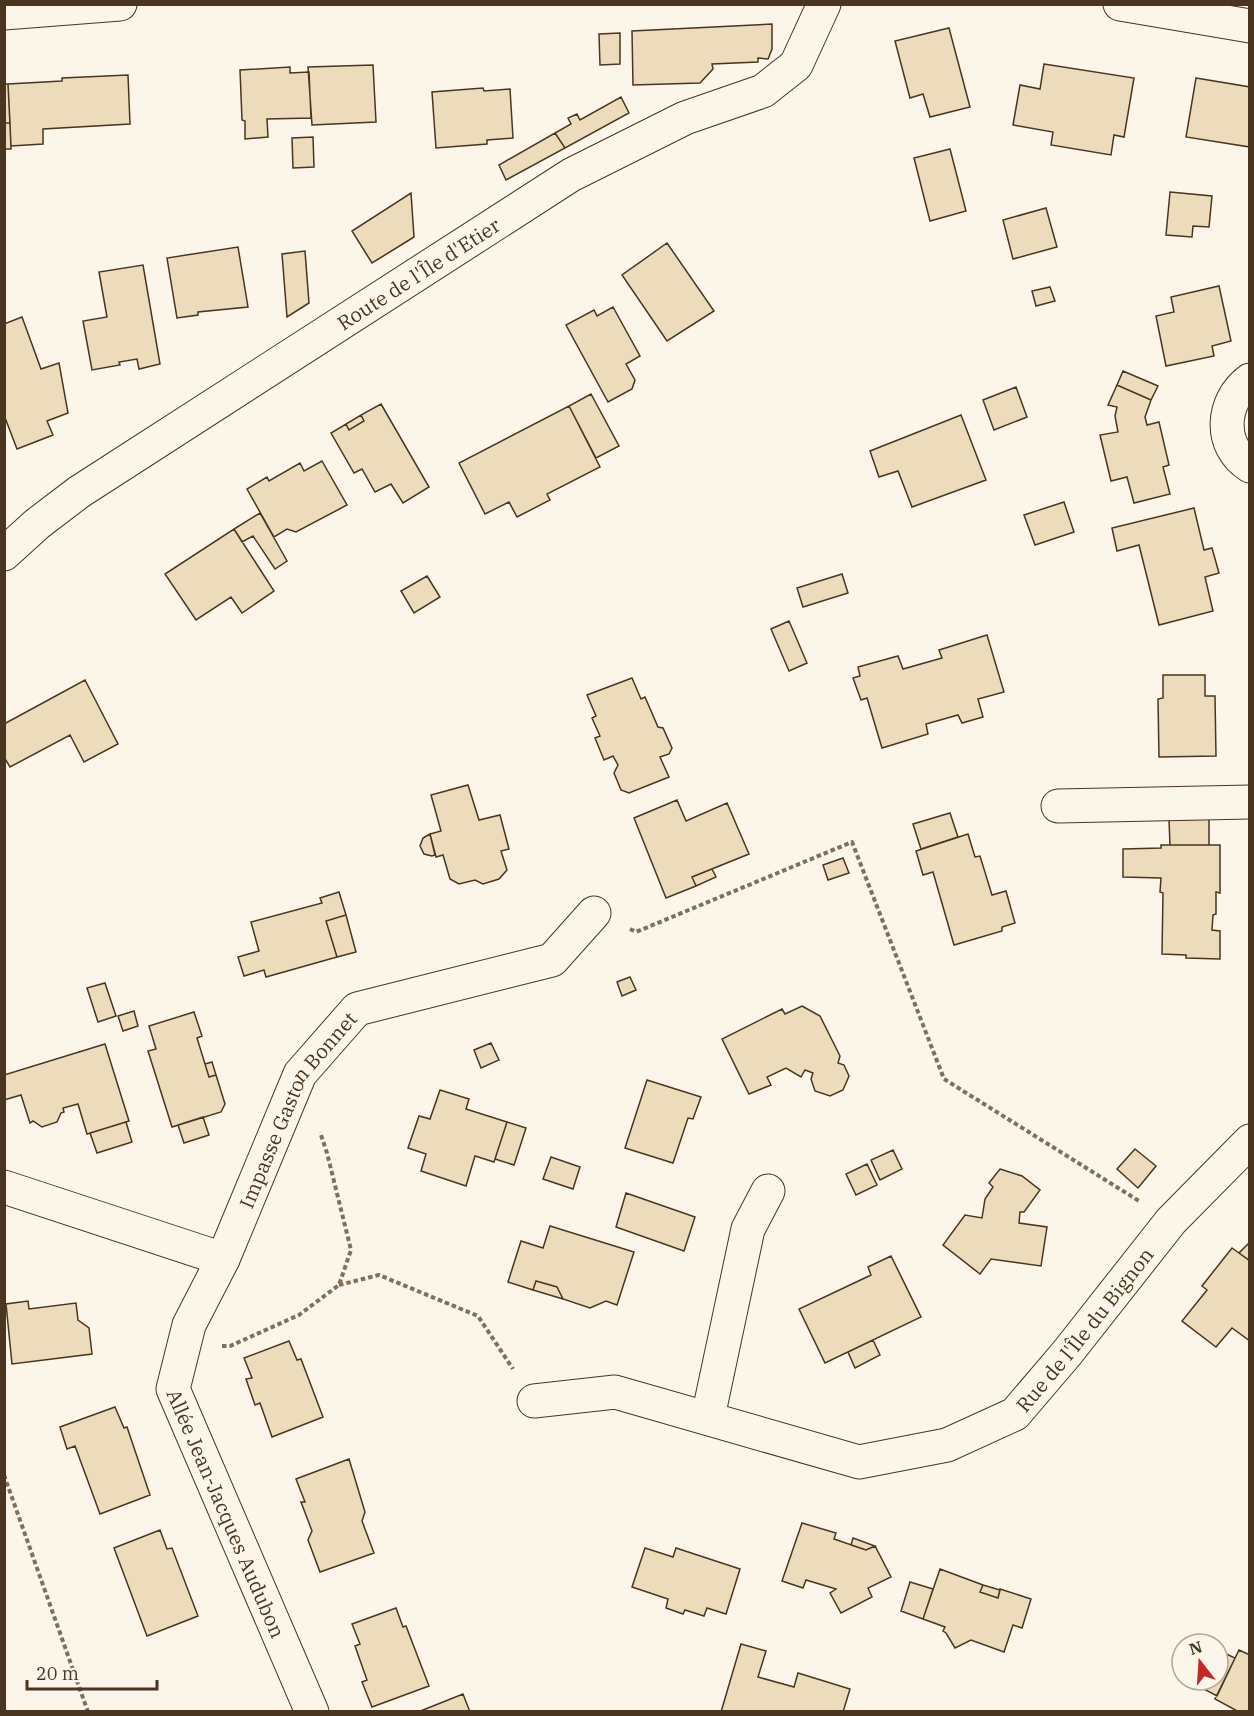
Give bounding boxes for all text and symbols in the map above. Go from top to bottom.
street label: Route de l'Île d'Etier [332,211,505,336]
street label: Impasse Gaston Bonnet [232,1006,362,1212]
street label: Rue de l'Île du Bignon [1009,1241,1159,1417]
street label: Allée Jean-Jacques Audubon [161,1385,292,1642]
north arrow [1170,1632,1230,1692]
text: N [1187,1636,1205,1659]
scale bar [27,1653,158,1691]
text: 20 m [36,1662,79,1685]

